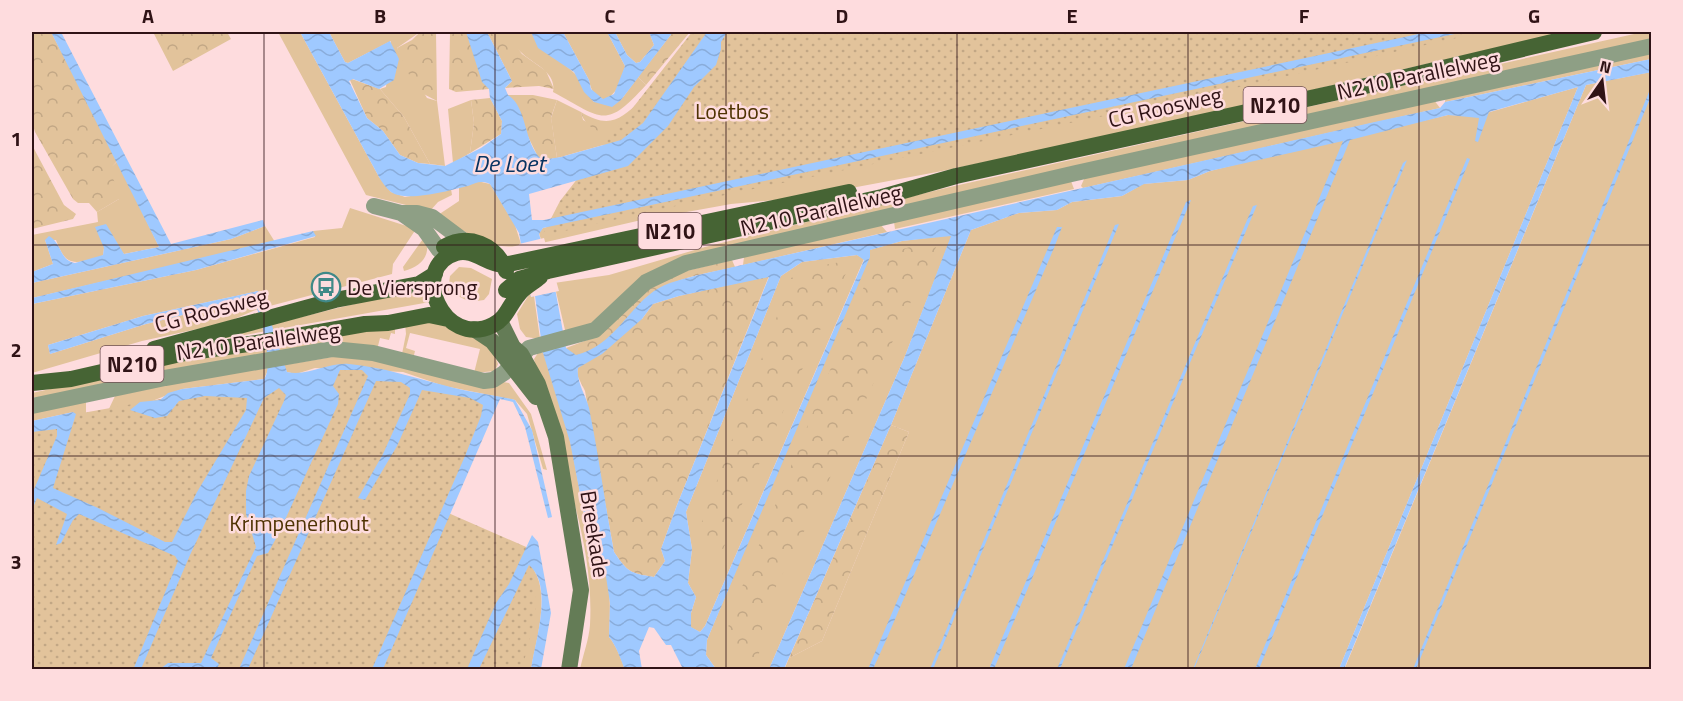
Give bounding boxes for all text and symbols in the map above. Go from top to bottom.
text: A [142,0,154,31]
text: B [374,0,386,31]
text: C [605,0,616,31]
text: D [836,0,848,31]
text: E [1066,0,1078,31]
text: F [1299,0,1310,31]
text: G [1528,0,1540,31]
street label: N210 Parallelweg [1334,41,1502,109]
north arrow [1572,51,1632,111]
text: N [1597,53,1614,79]
street label: CG Roosweg [1105,77,1225,137]
road number: N210 [1244,87,1306,123]
park label: Loetbos [695,94,769,128]
text: 1 [10,123,22,154]
water label: De Loet [473,145,548,181]
street label: N210 Parallelweg [737,175,905,245]
road number: N210 [638,213,702,249]
place label: De Viersprong [347,270,477,304]
bus stop icon: De Viersprong [310,271,342,303]
street label: CG Roosweg [151,279,271,341]
street label: N210 Parallelweg [174,313,342,369]
text: 2 [10,334,22,365]
road number: N210 [100,346,164,382]
street label: Breekade [571,488,619,580]
park label: Krimpenerhout [229,506,369,540]
text: 3 [10,546,22,577]

